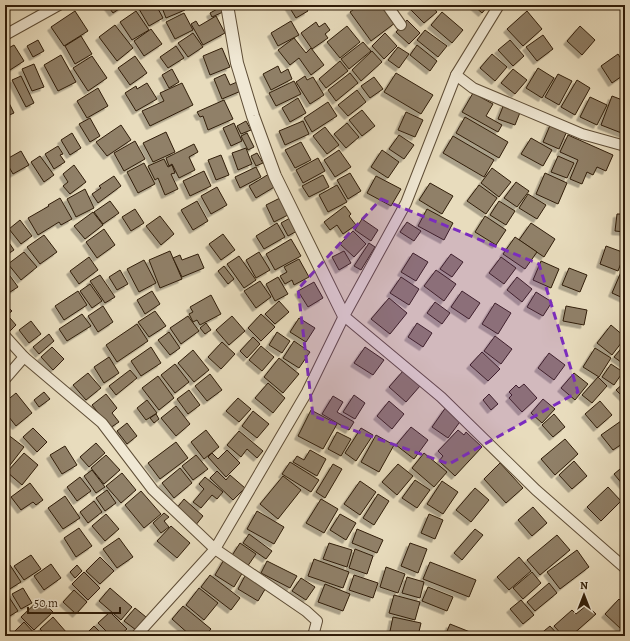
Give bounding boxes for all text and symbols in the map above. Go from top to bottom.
north arrow [564,575,604,615]
text: N [580,578,588,593]
scale bar [28,589,120,615]
text: 50 m [34,595,58,611]

